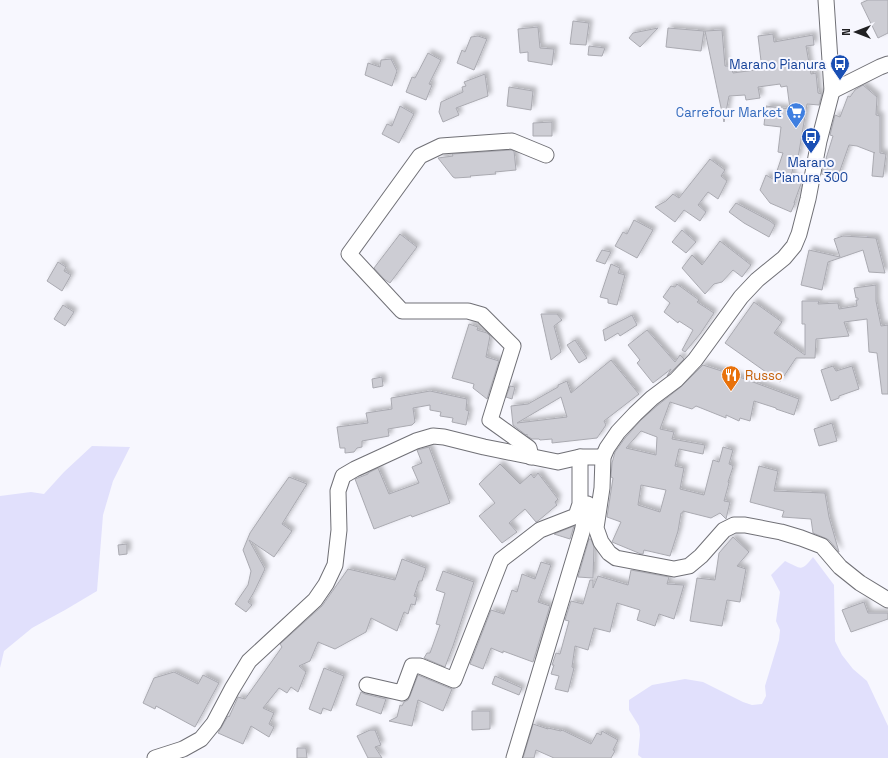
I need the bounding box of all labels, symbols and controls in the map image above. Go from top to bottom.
north arrow [836,12,876,52]
text: N [839,28,853,36]
bus stop icon: Marano Pianura [829,53,851,81]
place label: Marano Pianura [729,56,827,73]
supermarket icon: Carrefour Market [785,101,807,129]
place label: Carrefour Market [676,104,782,121]
bus stop icon: Marano Pianura 300 [800,126,822,154]
place label: Marano Pianura 300 [774,154,848,186]
restaurant icon: Russo [720,364,742,392]
place label: Russo [745,367,783,384]

